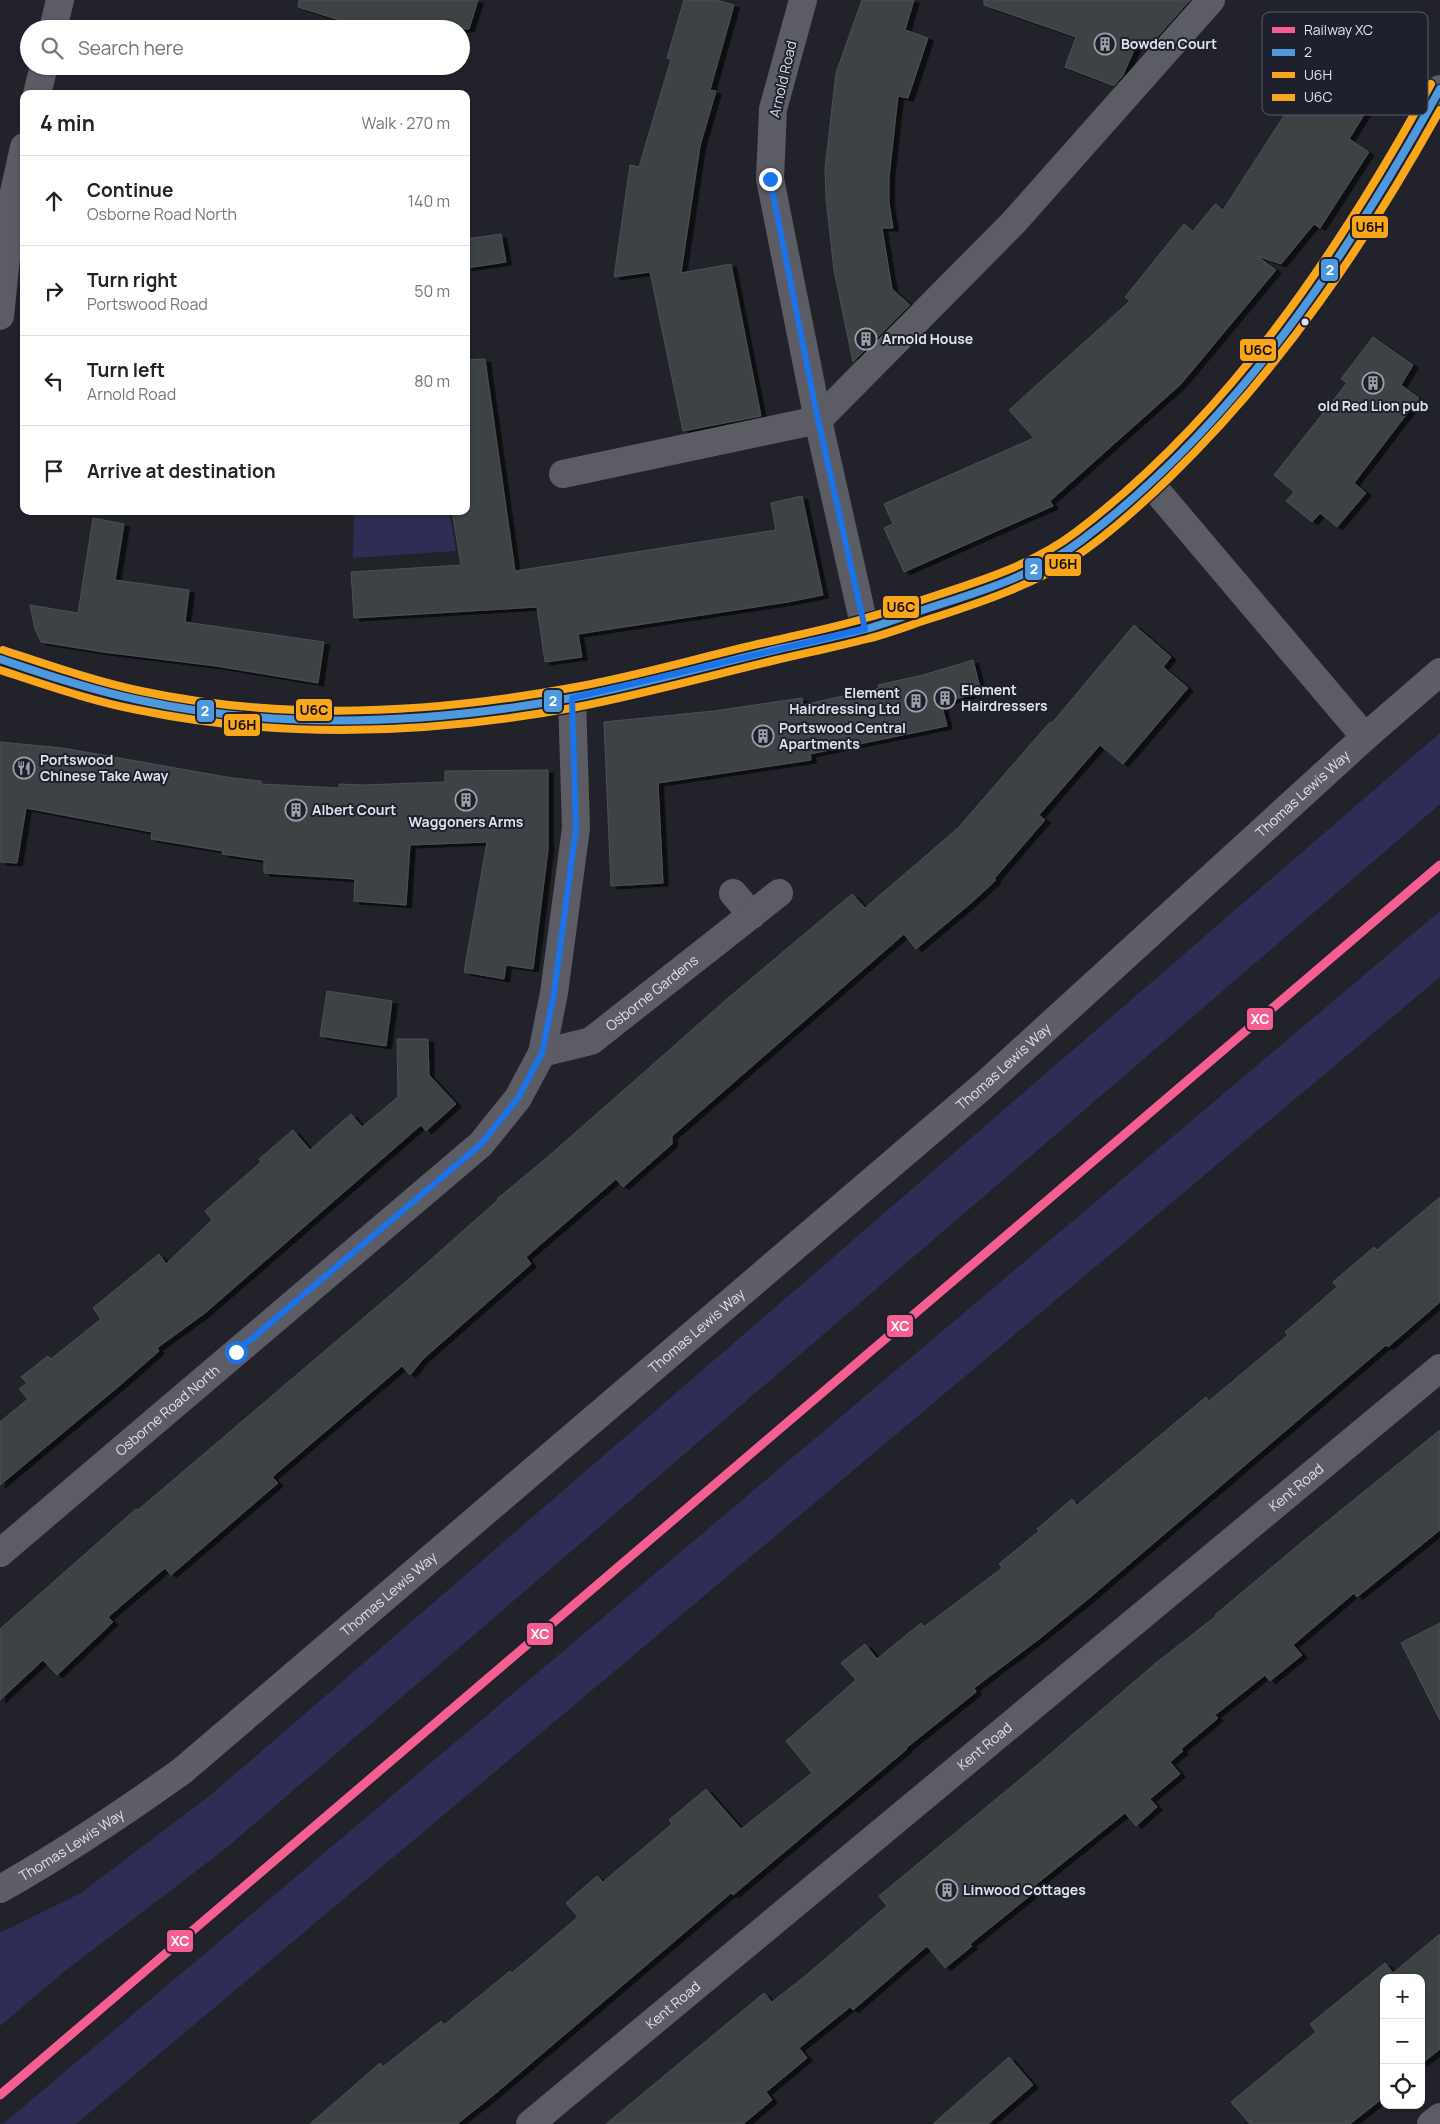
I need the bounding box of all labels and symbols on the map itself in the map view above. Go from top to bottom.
legend [1262,12,1428,115]
text: Railway XC [1304,20,1373,39]
building icon: Bowden Court [1093,32,1117,56]
place label: Bowden Court [1121,34,1217,53]
street label: Arnold Road [764,39,801,119]
text: 2 [1304,42,1312,61]
text: U6H [1304,65,1332,84]
text: U6C [1304,87,1333,106]
route end [759,168,782,191]
line badge: U6H [1351,215,1389,239]
text: U6H [1356,217,1384,236]
line badge: 2 [1320,258,1339,282]
text: 2 [1326,260,1334,279]
unlabelled marker [1300,317,1310,327]
building icon: Arnold House [854,327,878,351]
place label: Arnold House [882,329,973,348]
line badge: U6C [1239,338,1277,362]
text: U6C [1243,340,1273,359]
building icon: old Red Lion pub [1361,371,1385,395]
place label: old Red Lion pub [1318,396,1429,415]
line badge: U6H [1044,553,1082,577]
text: U6H [1049,554,1077,573]
line badge: 2 [1024,557,1043,581]
text: 2 [1030,559,1038,578]
line badge: U6C [882,595,920,619]
text: U6C [886,597,916,616]
place label: Element Hairdressers [961,680,1048,715]
place label: Element Hairdressing Ltd [789,683,900,718]
building icon: Element Hairdressers [933,686,957,710]
line badge: 2 [543,689,563,713]
building icon: Element Hairdressing Ltd [904,689,928,713]
text: 2 [549,691,557,710]
line badge: U6C [295,698,333,722]
line badge: 2 [196,699,215,723]
text: U6C [299,700,329,719]
text: 2 [201,701,209,720]
line badge: U6H [223,713,261,737]
text: U6H [228,715,256,734]
place label: Portswood Central Apartments [779,718,906,753]
building icon: Portswood Central Apartments [751,724,775,748]
street label: Thomas Lewis Way [1251,745,1354,841]
place label: Portswood Chinese Take Away [40,750,168,785]
restaurant icon: Portswood Chinese Take Away [12,756,36,780]
building icon: Waggoners Arms [454,788,478,812]
building icon: Albert Court [284,798,308,822]
place label: Albert Court [312,800,396,819]
place label: Waggoners Arms [409,812,524,831]
street label: Osborne Gardens [601,950,702,1035]
line badge: XC [1246,1007,1274,1031]
text: XC [1250,1009,1270,1028]
street label: Thomas Lewis Way [952,1018,1055,1114]
street label: Thomas Lewis Way [644,1284,749,1377]
line badge: XC [886,1314,914,1338]
text: XC [890,1316,910,1335]
route start [225,1341,248,1364]
street label: Osborne Road North [111,1360,223,1460]
street label: Kent Road [1264,1459,1327,1515]
street label: Thomas Lewis Way [336,1547,441,1640]
line badge: XC [526,1622,554,1646]
text: XC [530,1624,550,1643]
street label: Kent Road [953,1718,1016,1774]
street label: Thomas Lewis Way [15,1804,128,1885]
building icon: Linwood Cottages [935,1878,959,1902]
place label: Linwood Cottages [963,1880,1086,1899]
line badge: XC [166,1929,194,1953]
text: XC [170,1931,190,1950]
street label: Kent Road [641,1976,704,2033]

